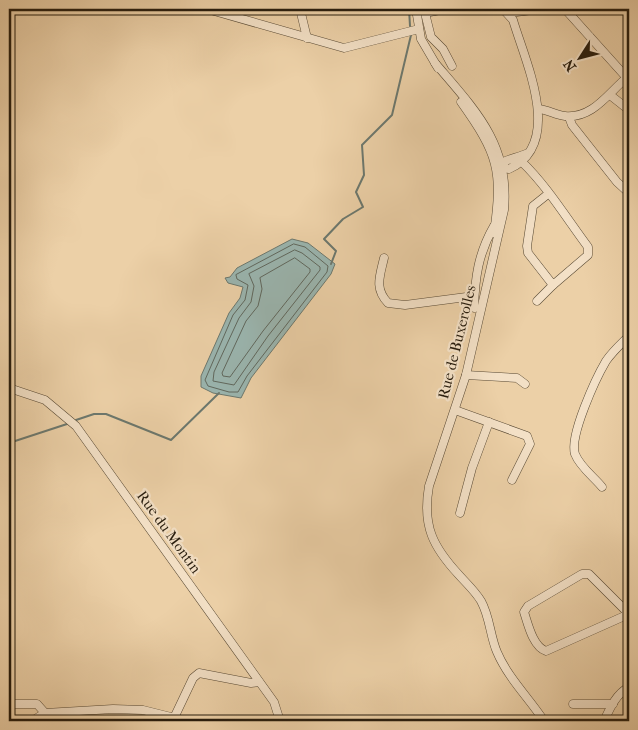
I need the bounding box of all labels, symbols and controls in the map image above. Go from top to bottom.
north arrow [556,32,606,82]
text: N [560,56,580,75]
street label: Rue de Buxerolles [434,283,480,401]
street label: Rue du Montin [133,487,205,577]

